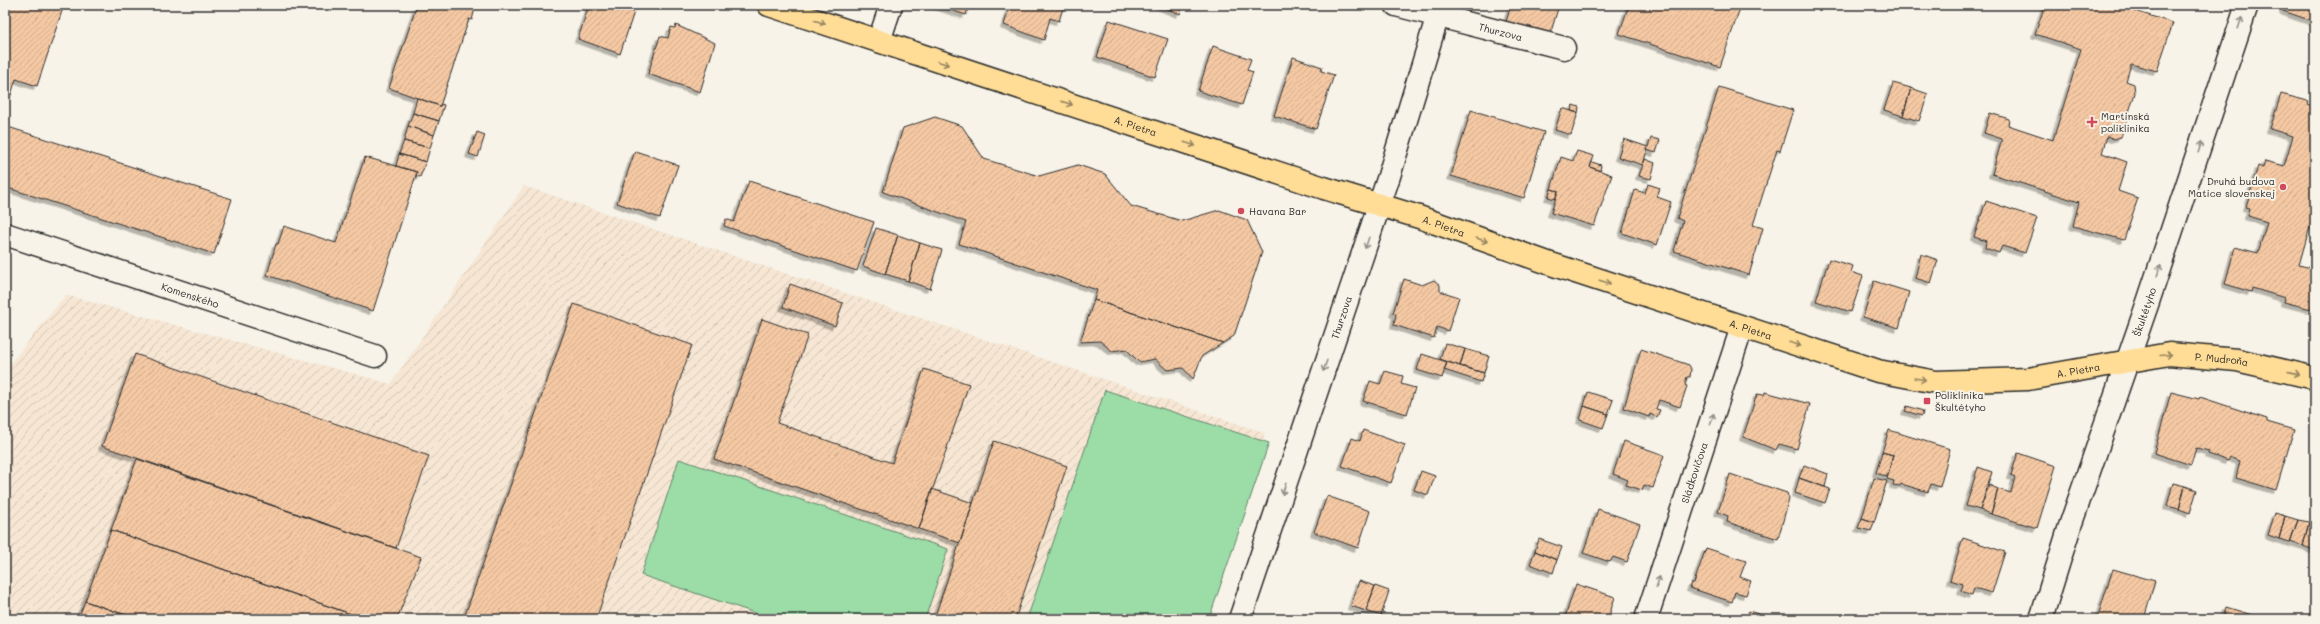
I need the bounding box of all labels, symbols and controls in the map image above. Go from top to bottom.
one-way arrow [2237,17,2244,30]
one-way arrow [813,18,825,26]
street label: Thurzova [1477,19,1524,44]
one-way arrow [937,59,949,67]
one-way arrow [1060,100,1072,108]
place label: Martinská poliklinika [2101,109,2150,135]
street label: A. Pietra [1112,112,1159,139]
marker: Martinská poliklinika [2086,116,2098,128]
one-way arrow [1183,141,1196,148]
one-way arrow [2196,141,2204,153]
place label: Druhá budova Matice slovenskej [2188,174,2275,200]
marker: Druhá budova Matice slovenskej [2278,182,2288,192]
place label: Havana Bar [1249,204,1306,218]
marker: Havana Bar [1236,206,1246,216]
street label: A. Pietra [1421,212,1467,240]
one-way arrow [1362,236,1370,248]
one-way arrow [1476,236,1488,244]
one-way arrow [2156,264,2163,277]
street label: Komenského [160,279,221,311]
one-way arrow [1598,279,1611,286]
street label: Škultétyho [2130,286,2159,338]
street label: Thurzova [1328,294,1355,341]
street label: A. Pietra [1728,316,1774,343]
one-way arrow [1788,341,1800,349]
street label: P. Mudroňa [2194,349,2250,369]
one-way arrow [2159,351,2172,358]
one-way arrow [1321,359,1328,372]
street label: A. Pietra [2055,359,2101,381]
one-way arrow [2287,370,2300,378]
one-way arrow [1913,375,1926,383]
place label: Poliklinika Škultétyho [1935,388,1986,414]
marker: Poliklinika Škultétyho [1922,396,1932,406]
one-way arrow [1709,412,1716,425]
street label: Sládkovičova [1677,440,1711,505]
one-way arrow [1279,483,1287,495]
one-way arrow [1655,576,1662,589]

